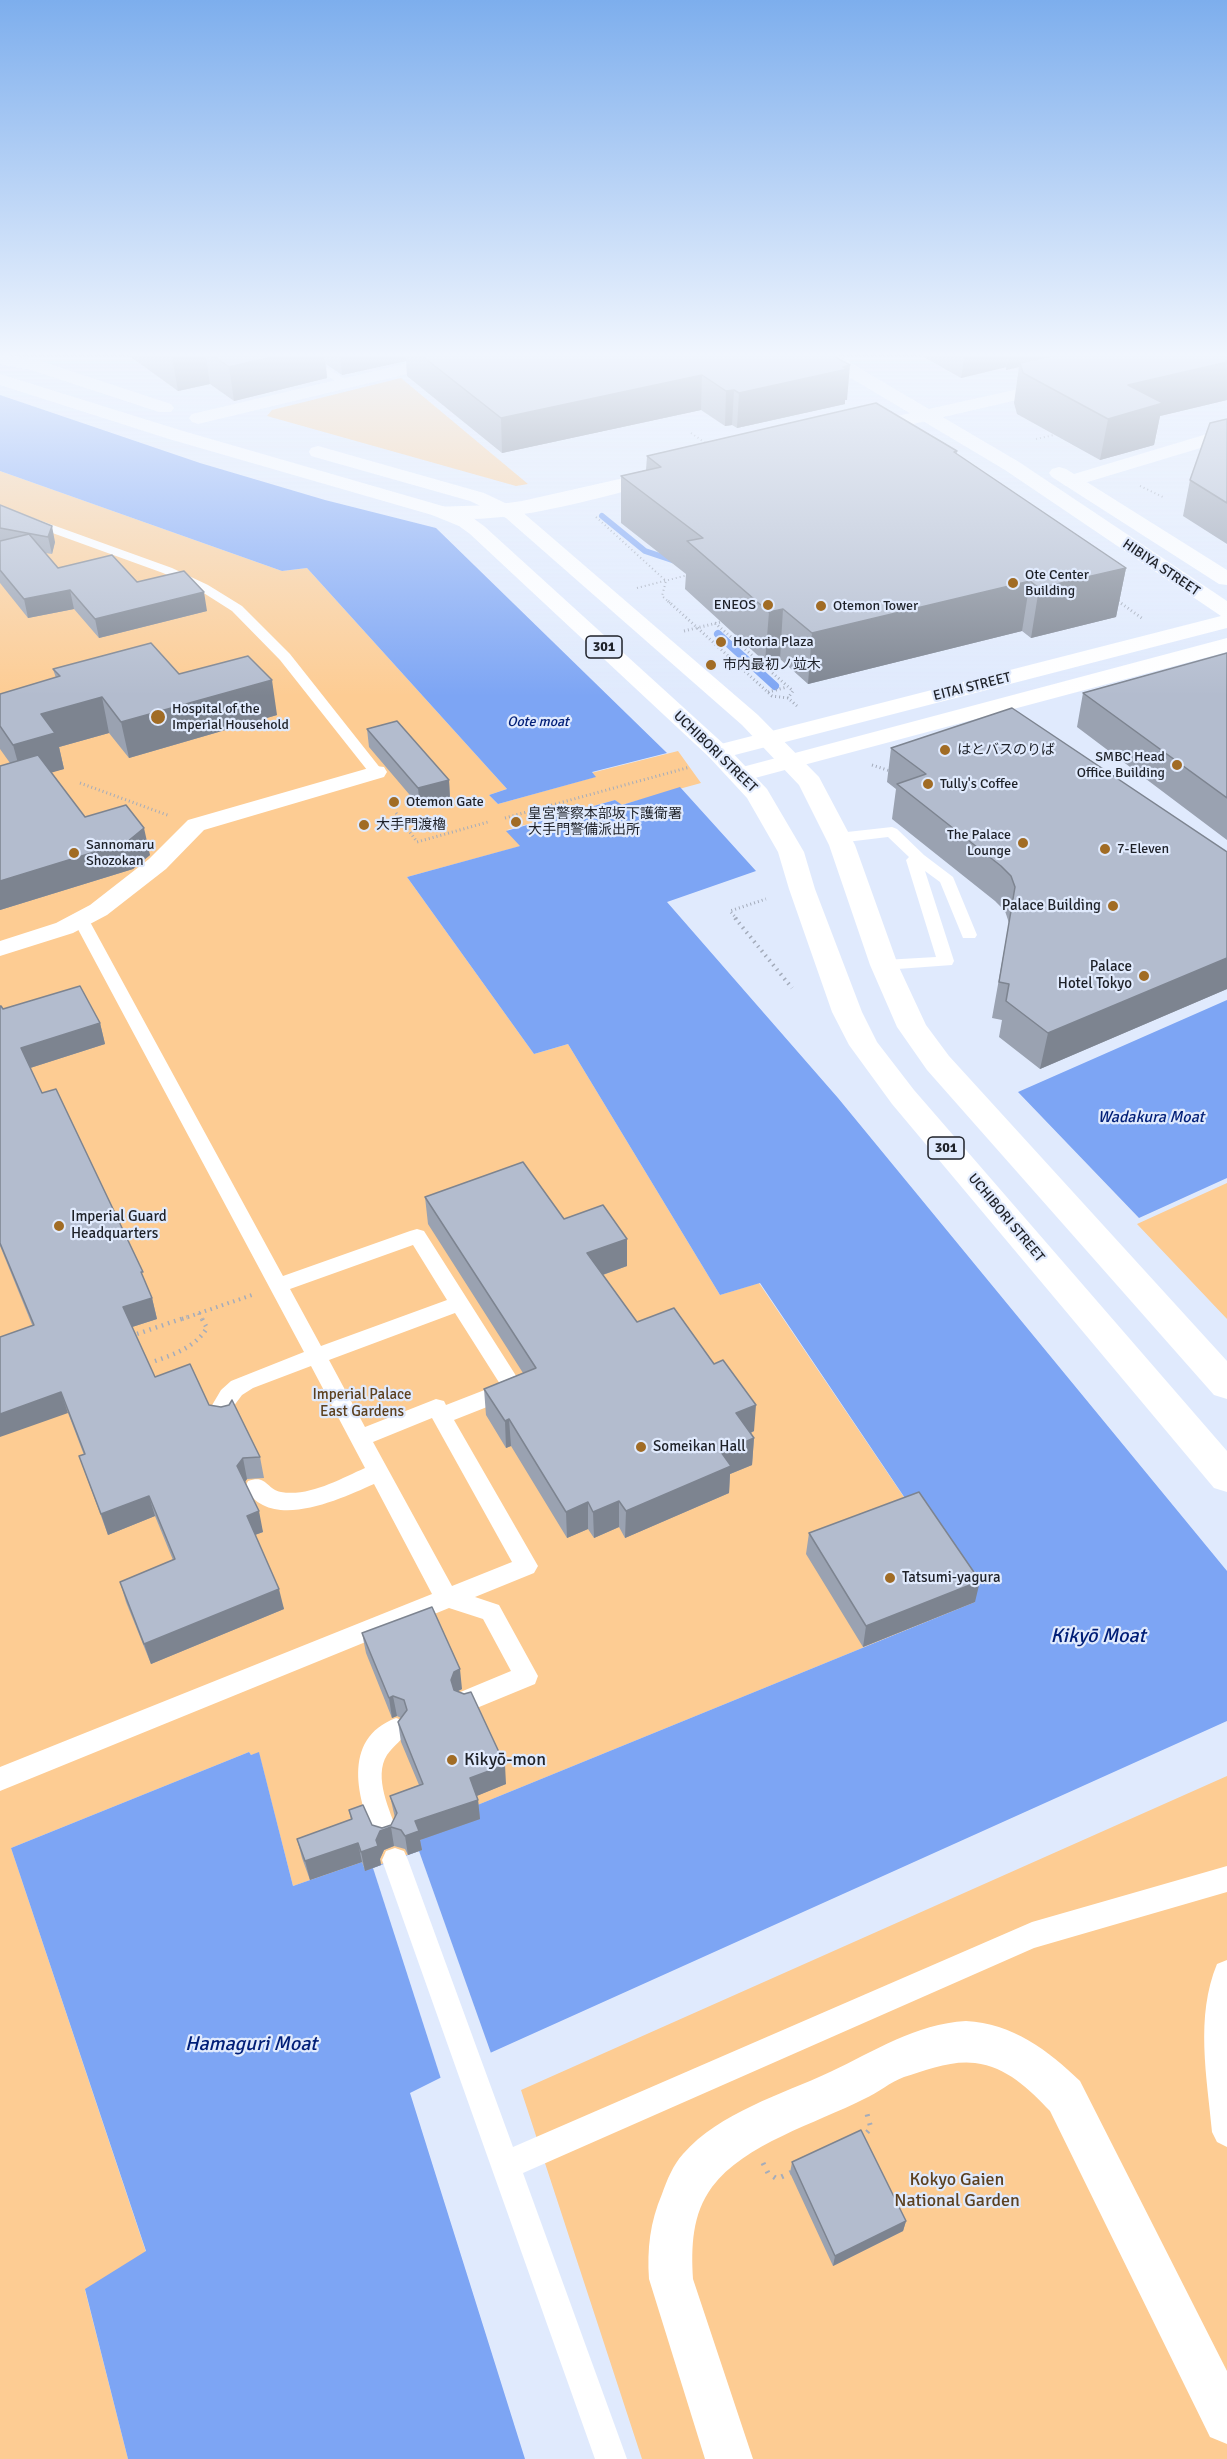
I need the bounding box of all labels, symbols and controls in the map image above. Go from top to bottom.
street label: HIBIYA STREET [1119,536,1203,600]
place label: Ote Center Building [1025,567,1089,600]
marker: Ote Center Building [1006,576,1020,590]
place label: ENEOS [714,597,756,613]
marker: ENEOS [761,598,775,612]
place label: Otemon Tower [833,598,918,614]
marker: Otemon Tower [814,599,828,613]
place label: Hotoria Plaza [733,634,814,650]
marker: Hotoria Plaza [714,635,728,649]
road number: 301 [586,636,622,658]
place label: 市内最初ノ竝木 [723,657,821,673]
marker: 市内最初ノ竝木 [704,658,718,672]
street label: EITAI STREET [932,669,1012,705]
place label: Hospital of the Imperial Household [172,701,289,734]
marker: Hospital of the Imperial Household [149,708,167,726]
street label: UCHIBORI STREET [670,708,760,796]
water label: Oote moat [507,714,569,730]
place label: はとバスのりば [957,742,1055,758]
marker: はとバスのりば [938,743,952,757]
place label: SMBC Head Office Building [1077,749,1165,782]
marker: SMBC Head Office Building [1170,758,1184,772]
place label: Tully's Coffee [940,776,1018,792]
marker: Tully's Coffee [921,777,935,791]
place label: Otemon Gate [406,794,484,810]
marker: Otemon Gate [387,795,401,809]
place label: 皇宮警察本部坂下護衛署 大手門警備派出所 [528,806,682,838]
marker: 皇宮警察本部坂下護衛署 大手門警備派出所 [509,815,523,829]
place label: 大手門渡櫓 [376,817,446,833]
marker: 大手門渡櫓 [357,818,371,832]
place label: The Palace Lounge [947,827,1011,860]
marker: The Palace Lounge [1016,836,1030,850]
place label: Sannomaru Shozokan [86,837,154,870]
place label: 7-Eleven [1117,841,1169,857]
marker: 7-Eleven [1098,842,1112,856]
marker: Sannomaru Shozokan [67,846,81,860]
place label: Palace Building [1002,897,1101,915]
marker: Palace Building [1106,899,1120,913]
place label: Palace Hotel Tokyo [1058,958,1132,993]
marker: Palace Hotel Tokyo [1137,969,1151,983]
water label: Wadakura Moat [1098,1108,1204,1128]
road number: 301 [928,1137,964,1159]
street label: UCHIBORI STREET [964,1171,1048,1265]
place label: Imperial Guard Headquarters [71,1208,167,1243]
marker: Imperial Guard Headquarters [52,1219,66,1233]
park label: Imperial Palace East Gardens [312,1386,412,1421]
place label: Someikan Hall [653,1438,746,1456]
marker: Someikan Hall [634,1440,648,1454]
place label: Tatsumi-yagura [902,1569,1001,1587]
marker: Tatsumi-yagura [883,1571,897,1585]
water label: Kikyō Moat [1051,1625,1145,1649]
place label: Kikyō-mon [464,1749,546,1771]
marker: Kikyō-mon [445,1753,459,1767]
water label: Hamaguri Moat [185,2033,317,2057]
park label: Kokyo Gaien National Garden [894,2169,1020,2212]

